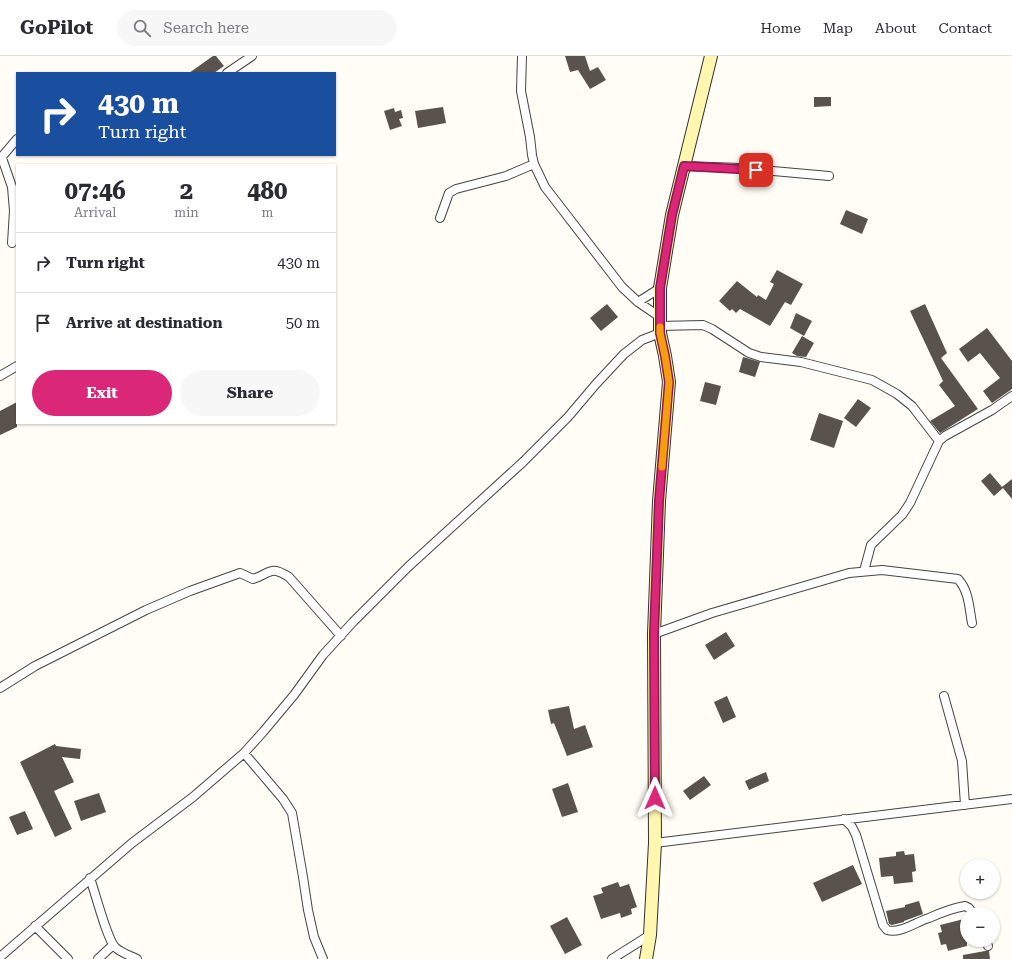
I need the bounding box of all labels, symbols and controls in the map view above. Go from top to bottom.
search box [117,10,397,46]
text: GoPilot [20,16,93,39]
icon: search [131,17,153,39]
text: Search here [163,19,249,37]
text: Home [760,20,801,36]
text: Map [823,20,853,36]
text: About [875,20,917,36]
text: Contact [939,20,992,36]
text: 430 m [98,87,179,120]
icon: right [32,88,84,140]
text: Turn right [98,121,186,142]
pin [739,153,773,187]
icon: arrive [745,159,767,181]
text: 07:46 [65,177,126,205]
text: 2 [180,177,193,205]
text: 480 [247,177,288,205]
text: Arrival [74,205,116,220]
text: min [174,205,199,220]
text: m [261,205,273,220]
icon: right [32,252,54,274]
text: Turn right [66,254,145,272]
text: 430 m [277,254,320,272]
icon: arrive [32,312,54,334]
text: Arrive at destination [66,314,222,332]
text: 50 m [286,314,320,332]
button: Exit [32,370,172,416]
button: Share [180,370,320,416]
position arrow [634,777,676,819]
map controls [960,859,1000,947]
button: + [960,859,1000,899]
button: − [960,907,1000,947]

